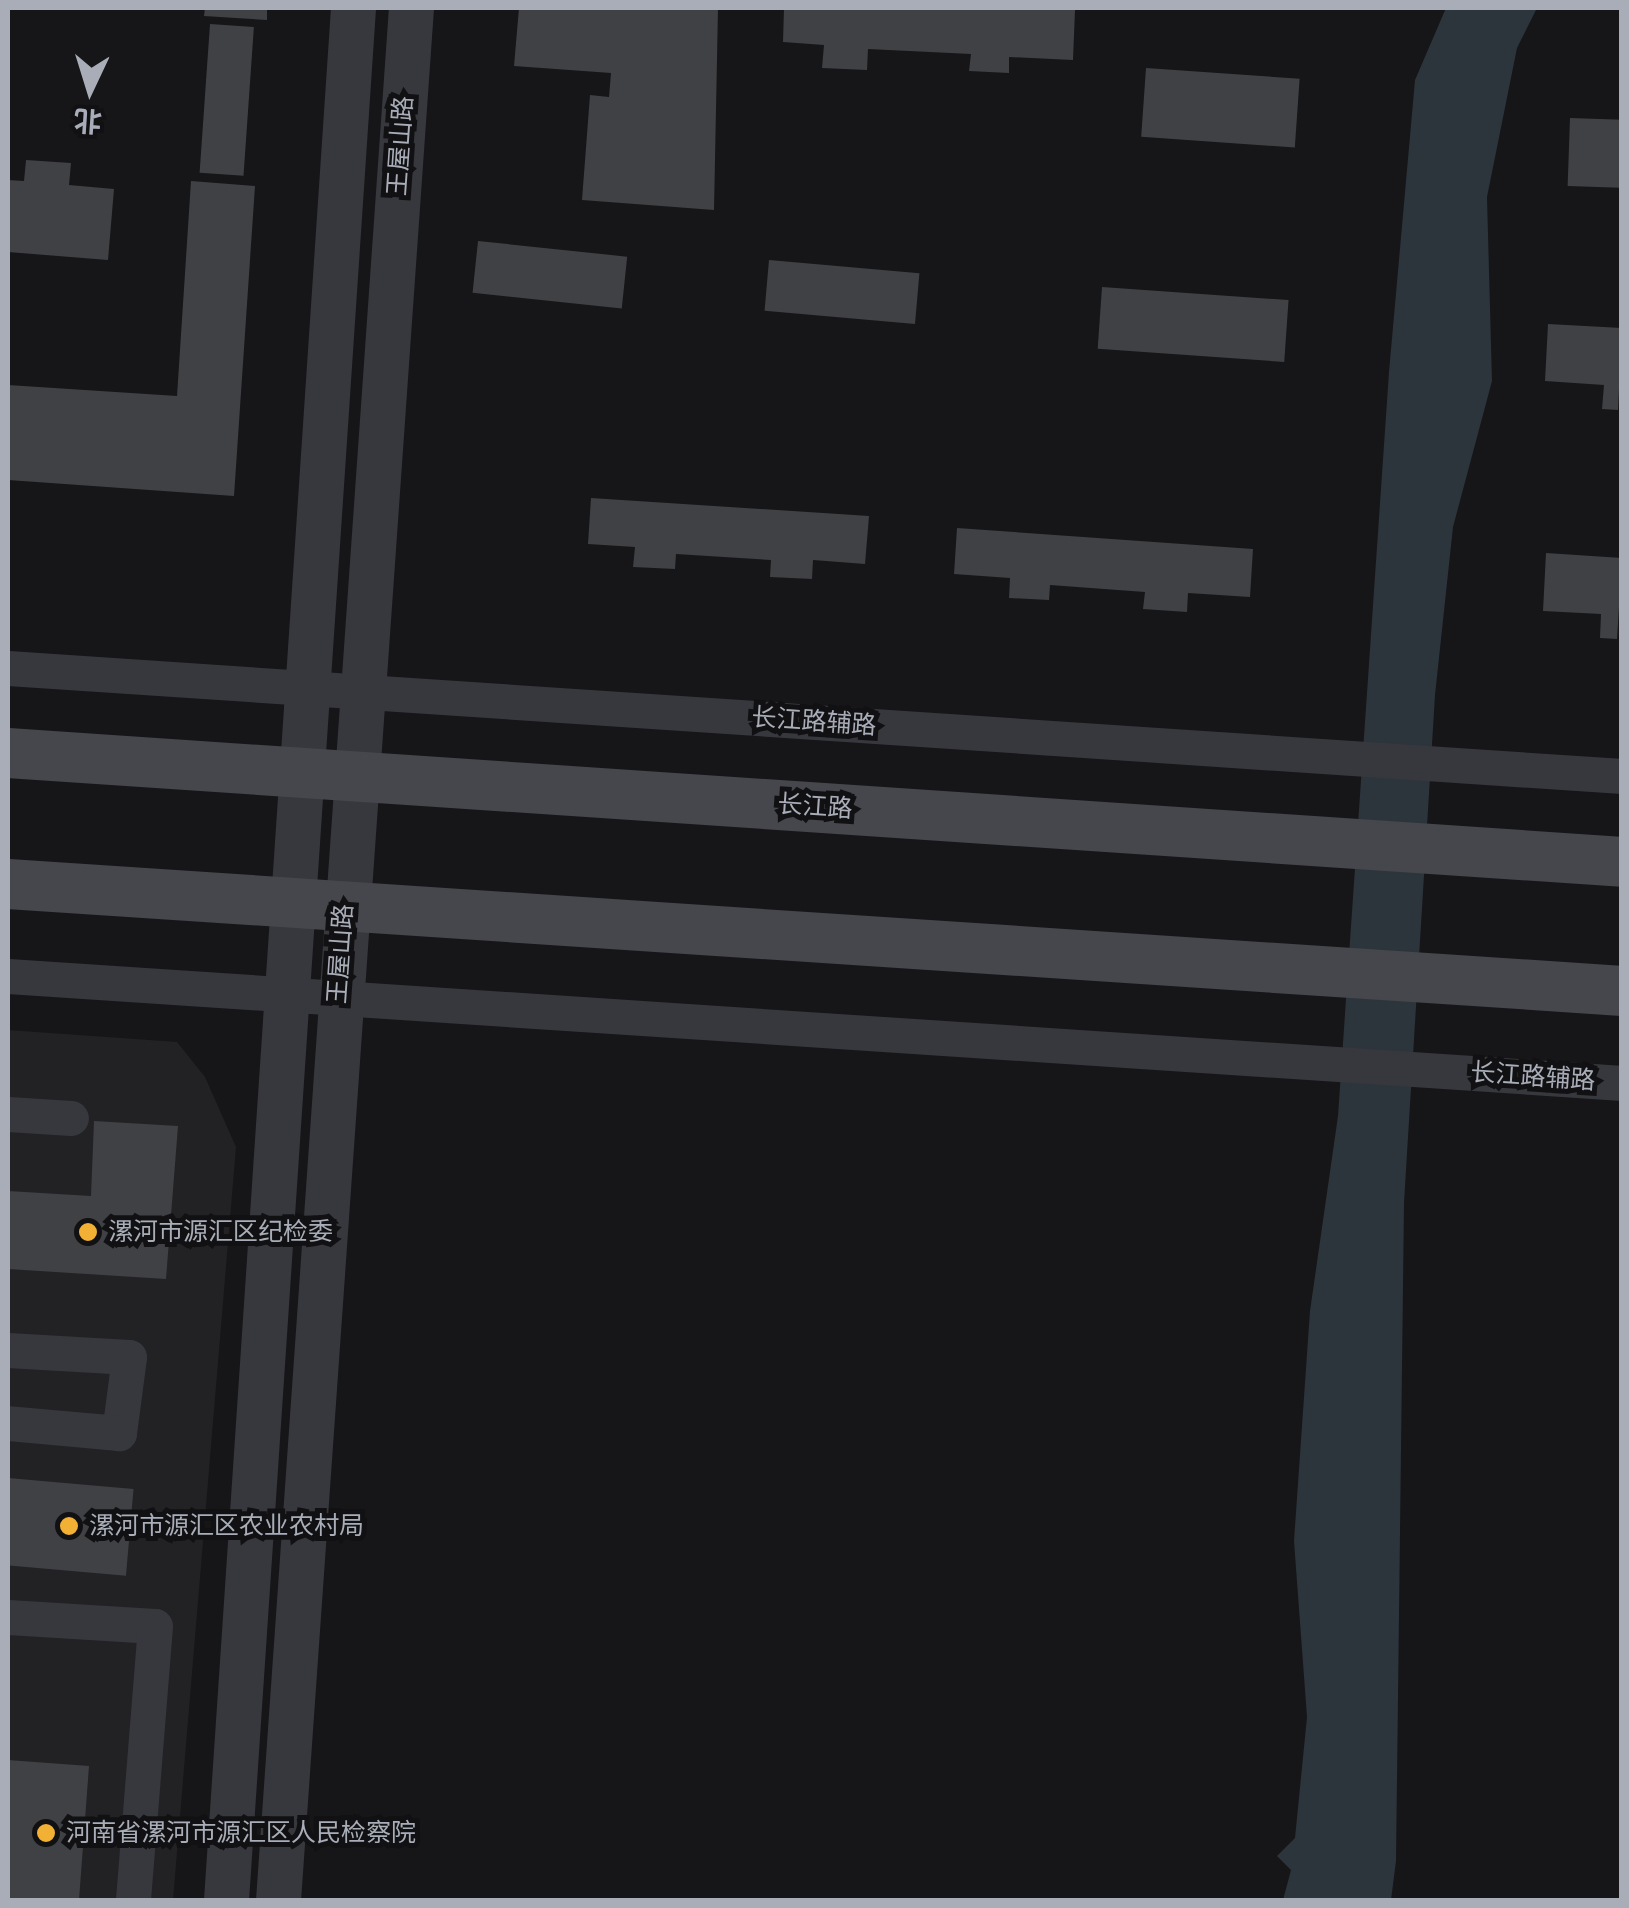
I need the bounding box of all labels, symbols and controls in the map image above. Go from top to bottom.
north arrow [40,40,140,140]
street label: 王屋山路 [383,95,419,197]
text: 北 [73,103,103,138]
street label: 长江路辅路 [751,703,877,741]
street label: 长江路 [777,789,853,825]
street label: 王屋山路 [323,903,359,1005]
street label: 长江路辅路 [1470,1058,1596,1096]
place label: 漯河市源汇区纪检委 [108,1217,333,1247]
marker: 漯河市源汇区纪检委 [77,1221,99,1243]
place label: 漯河市源汇区农业农村局 [89,1511,364,1541]
marker: 漯河市源汇区农业农村局 [58,1515,80,1537]
place label: 河南省漯河市源汇区人民检察院 [66,1818,416,1848]
marker: 河南省漯河市源汇区人民检察院 [35,1822,57,1844]

